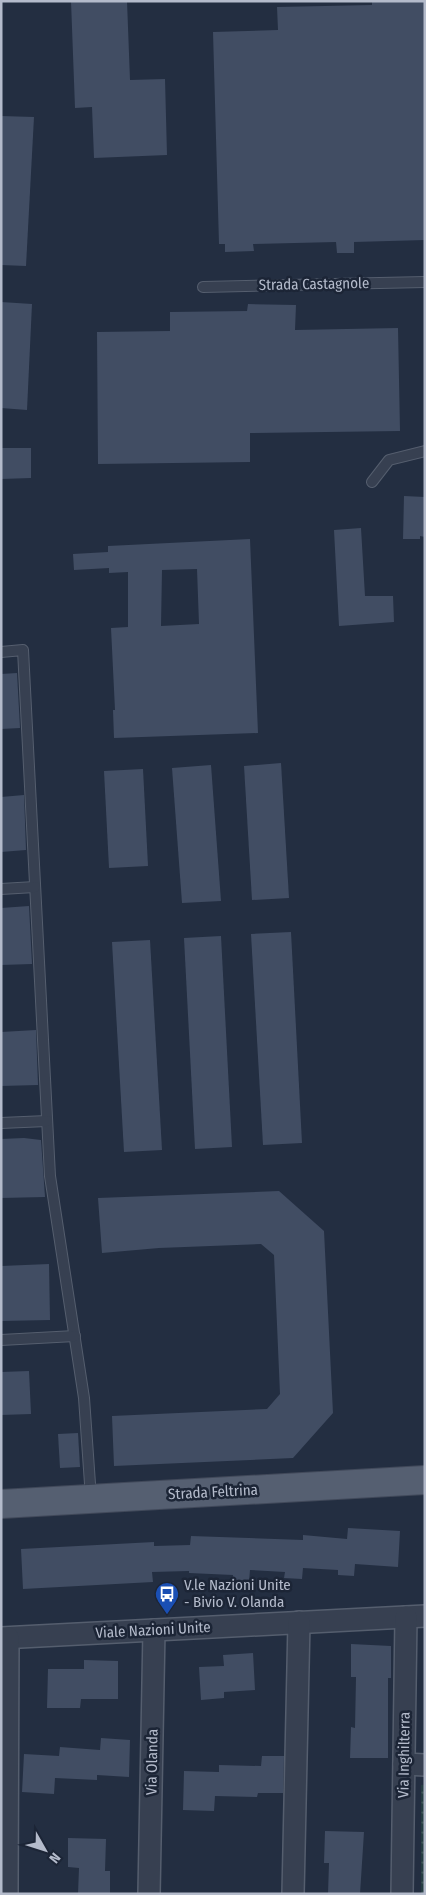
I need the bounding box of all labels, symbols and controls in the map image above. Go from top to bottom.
street label: Strada Castagnole [259,274,369,294]
street label: Strada Feltrina [168,1481,258,1503]
place label: V.le Nazioni Unite - Bivio V. Olanda [184,1576,291,1611]
bus stop icon: V.le Nazioni Unite - Bivio V. Olanda [154,1581,180,1615]
street label: Viale Nazioni Unite [95,1618,211,1642]
street label: Via Inghilterra [394,1712,414,1798]
street label: Via Olanda [142,1729,162,1795]
north arrow [20,1825,70,1875]
text: N [45,1849,64,1866]

